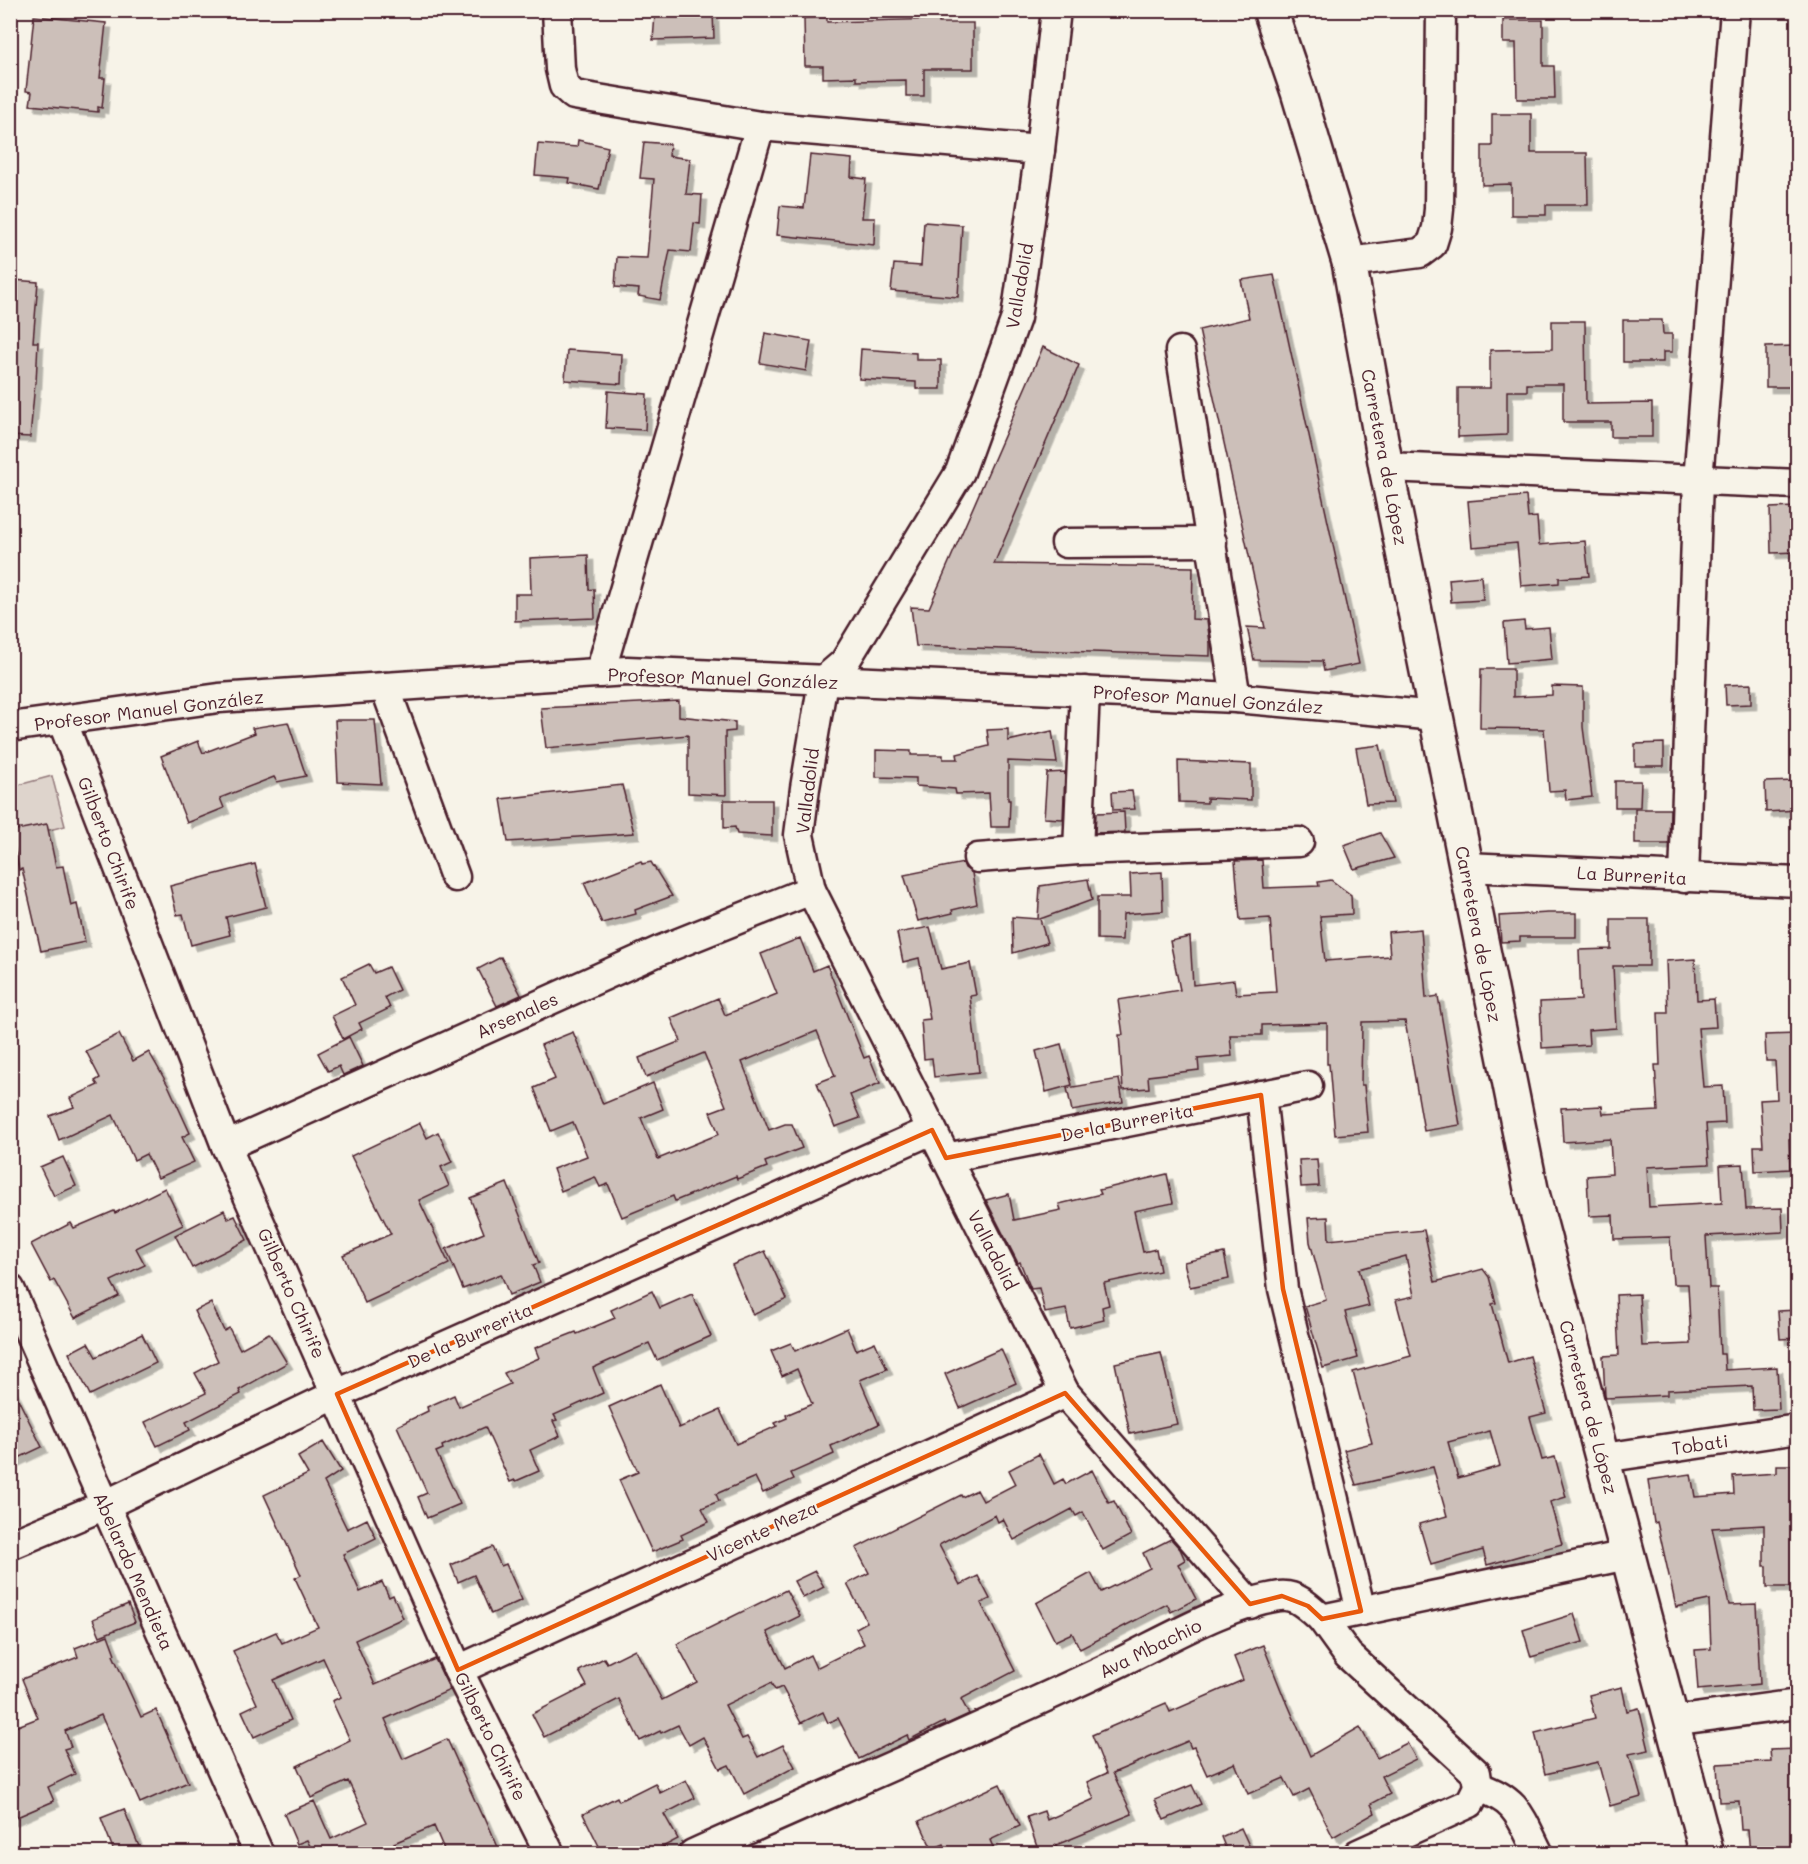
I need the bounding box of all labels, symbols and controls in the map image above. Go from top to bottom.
street label: Valladolid [1000,241,1038,331]
street label: Carretera de López [1356,367,1414,547]
street label: Profesor Manuel González [607,662,839,694]
street label: Profesor Manuel González [1092,679,1324,719]
street label: Profesor Manuel González [33,684,265,736]
street label: Valladolid [790,747,824,835]
street label: Gilberto Chirife [73,773,145,913]
street label: Carretera de López [1450,844,1508,1024]
street label: La Burrerita [1576,860,1688,890]
street label: Arsenales [472,986,562,1044]
street label: De la Burrerita [1059,1097,1195,1147]
street label: Valladolid [963,1206,1023,1294]
street label: Gilberto Chirife [252,1224,332,1362]
street label: De la Burrerita [404,1297,536,1373]
street label: Carretera de López [1554,1317,1624,1497]
street label: Tobati [1670,1428,1730,1460]
street label: Abelardo Mendieta [88,1488,180,1654]
street label: Vicente Meza [702,1495,822,1567]
street label: Ava Mbachio [1095,1613,1205,1683]
street label: Gilberto Chirife [449,1668,533,1804]

